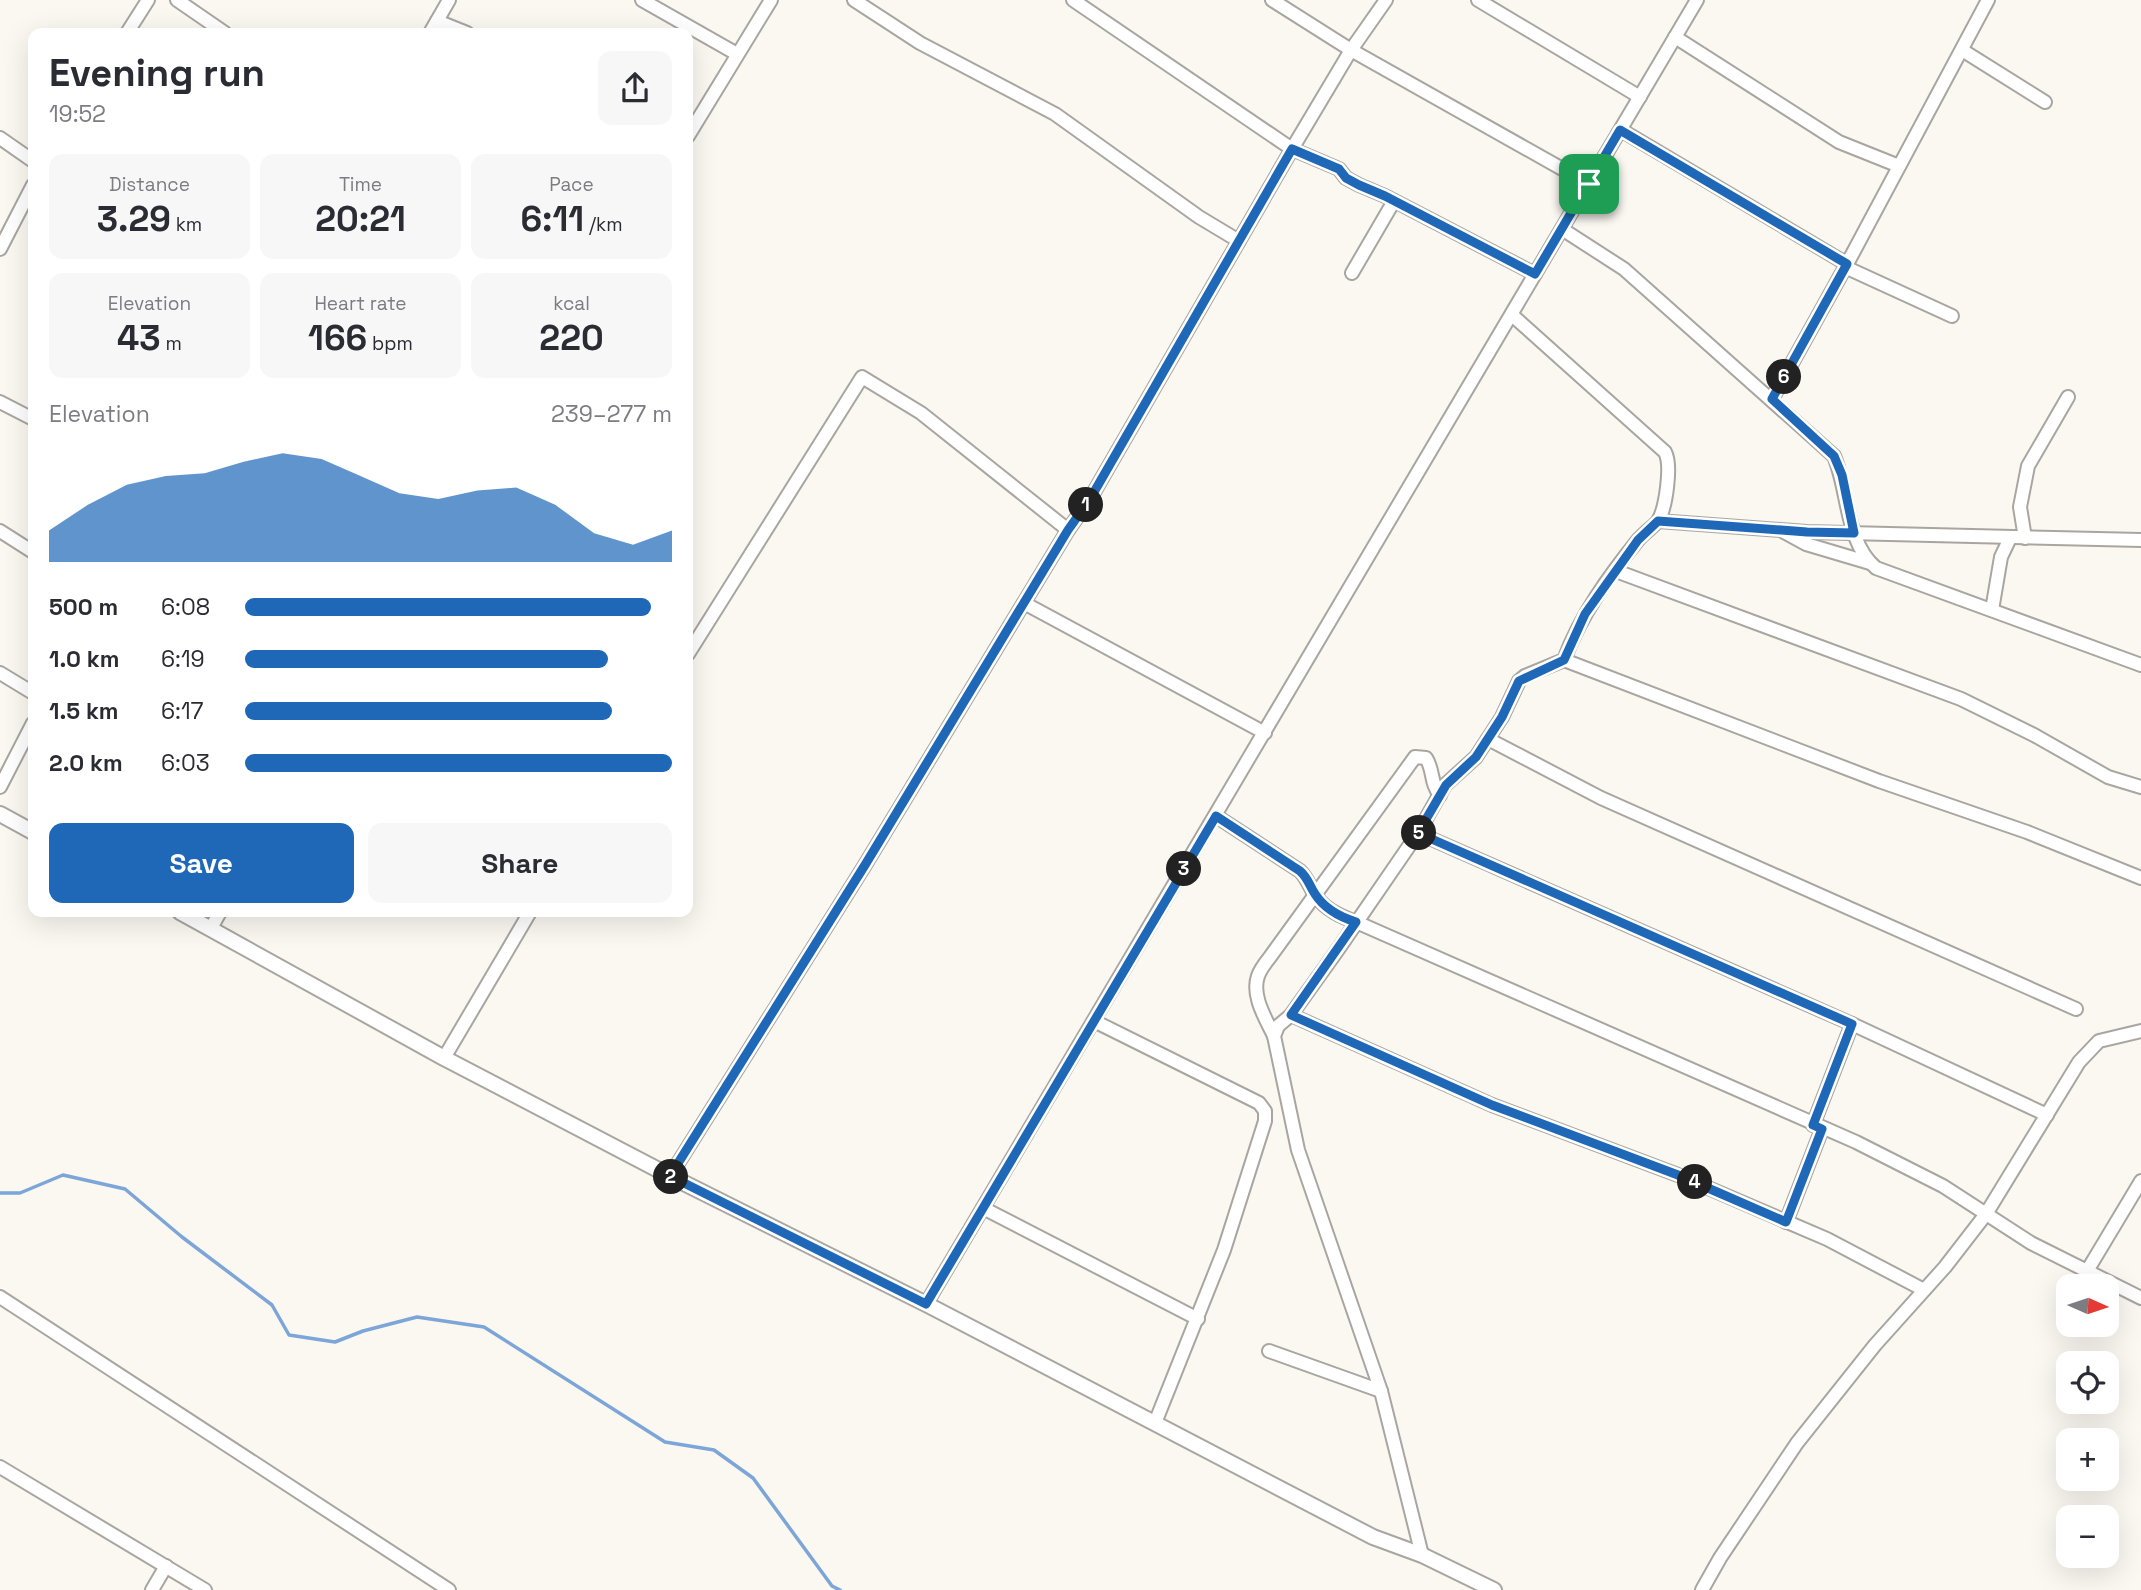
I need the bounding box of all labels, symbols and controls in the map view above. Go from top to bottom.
text: Evening run [49,49,265,97]
button: share [598,51,672,125]
text: 19:52 [49,99,106,129]
pin [1559,154,1619,214]
icon: arrive [1570,165,1608,203]
text: Distance [109,172,190,197]
text: Time [339,172,382,197]
text: Pace [549,172,594,197]
text: 3.29 [97,197,171,241]
text: 20:21 [315,197,406,241]
text: 6:11 [520,197,584,241]
text: km [171,212,202,237]
text: /km [584,212,623,237]
text: Elevation [108,291,191,316]
text: Heart rate [314,291,407,316]
text: kcal [553,291,590,316]
text: 43 [117,316,161,360]
text: 166 [308,316,367,360]
text: 220 [539,316,604,360]
text: m [161,331,182,356]
text: bpm [367,331,413,356]
pin: 6 [1766,360,1802,394]
text: 6 [1778,364,1789,389]
text: Elevation [49,399,150,429]
text: 239–277 m [551,399,672,429]
pin: 1 [1068,488,1104,522]
text: 1 [1081,492,1090,517]
text: 500 m [49,592,118,622]
text: 6:08 [161,592,210,622]
text: 1.0 km [49,644,119,674]
text: 6:19 [161,644,205,674]
text: 1.5 km [49,696,119,726]
text: 6:17 [161,696,203,726]
text: 2.0 km [49,748,123,778]
text: 6:03 [161,748,210,778]
pin: 5 [1402,816,1436,850]
text: 5 [1413,820,1424,845]
button: Save [49,823,354,903]
button: Share [368,823,672,903]
pin: 3 [1166,852,1202,886]
text: 3 [1178,856,1189,881]
pin: 2 [654,1160,688,1194]
text: 2 [665,1164,676,1189]
pin: 4 [1678,1164,1712,1200]
text: 4 [1688,1169,1701,1194]
north arrow [2056,1274,2119,1337]
map controls [2056,1274,2119,1568]
button: locate [2056,1351,2119,1414]
button: + [2056,1428,2119,1491]
button: − [2056,1505,2119,1568]

